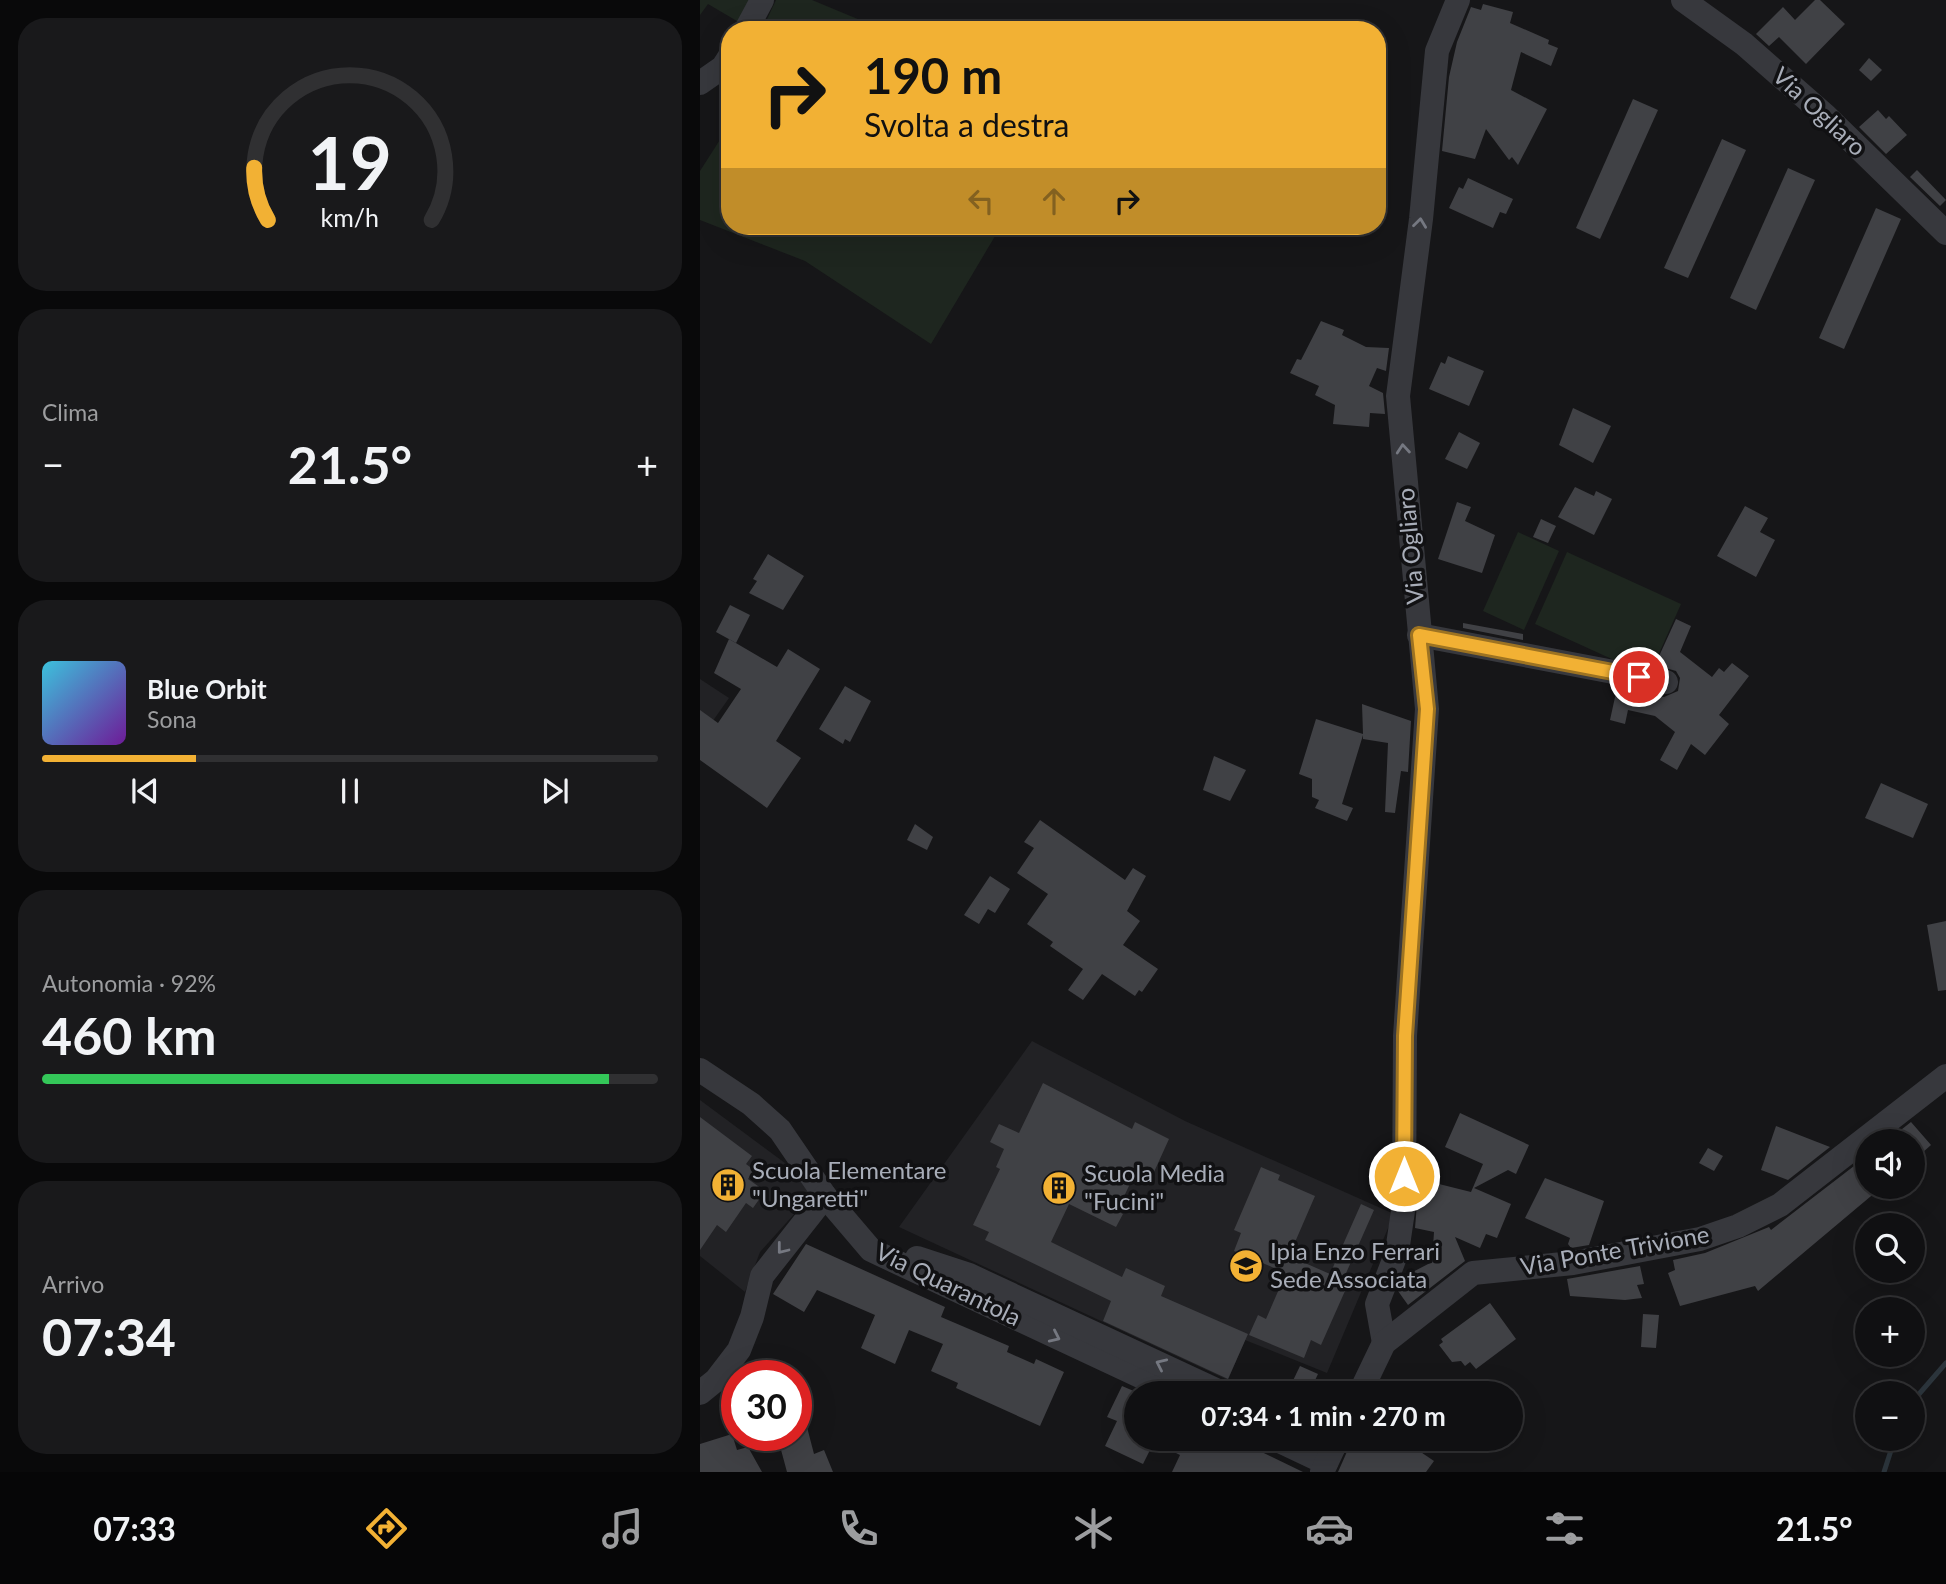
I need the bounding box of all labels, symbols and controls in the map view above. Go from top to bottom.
text: 190 m [864,46,1002,104]
icon: right [749,49,840,140]
street label: Via Ogliaro [1767,61,1873,161]
text: Svolta a destra [864,105,1069,144]
text: 19 [308,119,392,207]
icon: left [962,182,1000,220]
icon: ahead [1035,182,1073,220]
icon: right [1108,182,1146,220]
text: km/h [321,202,379,232]
one-way arrow [1413,217,1428,229]
text: Clima [42,398,99,426]
text: 21.5° [288,433,412,495]
text: − [42,441,64,487]
text: + [636,441,658,487]
one-way arrow [1396,443,1411,454]
street label: Via Ogliaro [1390,487,1429,606]
pin [1609,647,1669,707]
icon: arrive [1620,658,1658,696]
text: Blue Orbit [147,673,267,705]
text: Sona [147,705,197,733]
icon: previous [126,772,164,810]
icon: pause [331,772,369,810]
icon: next [536,772,574,810]
text: Autonomia · 92% [42,969,216,997]
text: 460 km [42,1004,216,1066]
map controls [1855,1129,1925,1451]
button: sound [1855,1129,1925,1199]
position arrow [1367,1139,1441,1213]
place label: Scuola Elementare "Ungaretti" [752,1155,946,1212]
place label: Scuola Media "Fucini" [1084,1158,1225,1215]
building icon: Scuola Elementare "Ungaretti" [709,1166,747,1204]
building icon: Scuola Media "Fucini" [1040,1169,1078,1207]
button: search [1855,1213,1925,1283]
street label: Via Ponte Trivione [1518,1219,1711,1280]
street label: Via Quarantola [871,1236,1026,1331]
place label: Ipia Enzo Ferrari Sede Associata [1270,1236,1440,1293]
one-way arrow [778,1241,791,1254]
school or university icon: Ipia Enzo Ferrari Sede Associata [1227,1247,1265,1285]
text: Arrivo [42,1270,104,1298]
button: + [1855,1297,1925,1367]
text: 07:34 [42,1305,176,1367]
one-way arrow [1047,1329,1060,1343]
one-way arrow [1156,1358,1168,1372]
speed limit sign: 30 [721,1360,812,1451]
button: − [1855,1381,1925,1451]
text: 07:34 · 1 min · 270 m [1201,1400,1446,1432]
icon: directions [362,1504,411,1553]
icon: music [598,1504,647,1553]
icon: phone [834,1504,883,1553]
icon: climate [1069,1504,1118,1553]
icon: car [1305,1504,1354,1553]
icon: filters [1540,1504,1589,1553]
text: 07:33 [93,1509,176,1548]
text: 21.5° [1776,1509,1853,1548]

